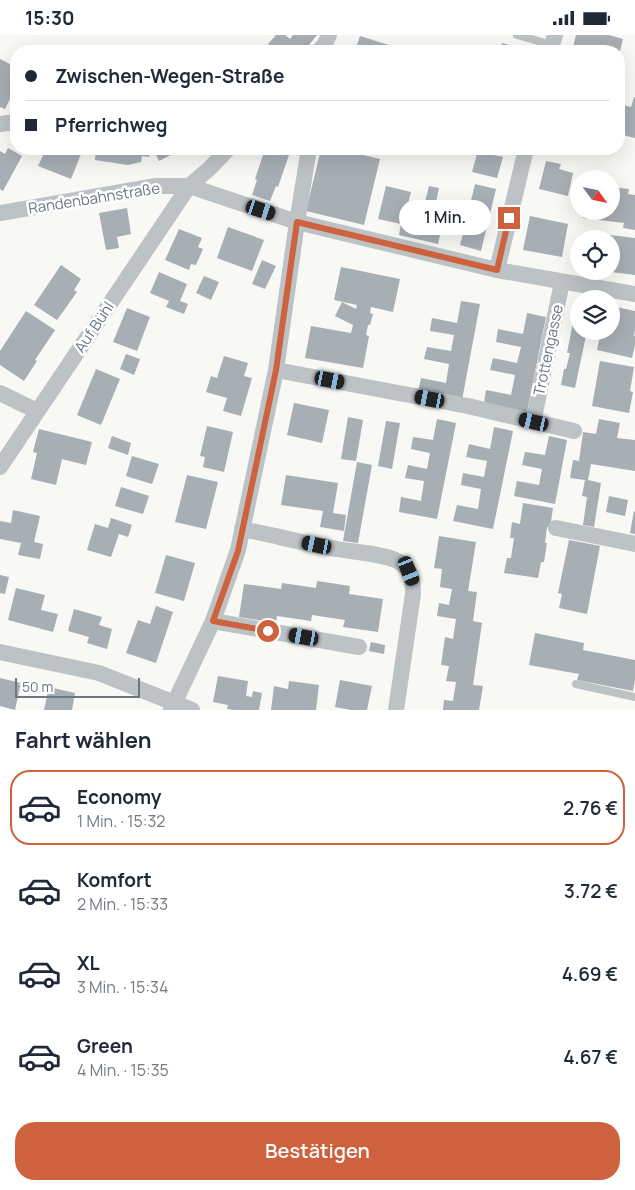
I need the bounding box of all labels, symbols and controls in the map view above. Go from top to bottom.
text: 15:30 [25,5,75,31]
text: Zwischen-Wegen-Straße [55,63,284,89]
text: Pferrichweg [55,112,167,138]
north arrow [570,170,620,220]
map controls [570,170,620,340]
street label: Randenbahnstraße [27,177,162,219]
car [244,198,277,222]
callout: 1 Min. [399,201,492,235]
text: 1 Min. [424,206,466,228]
route end [498,207,520,229]
button: locate [570,230,620,280]
button: layers [570,290,620,340]
street label: Auf Bühl [69,297,119,357]
street label: Trottengasse [528,302,568,397]
car [313,370,346,390]
car [413,389,446,409]
car [517,411,550,433]
car [300,535,333,555]
car [396,554,421,588]
route start [257,620,279,642]
car [287,627,320,647]
scale bar [15,675,140,698]
text: 50 m [22,677,53,696]
text: Fahrt wählen [15,725,152,755]
text: Economy [77,784,161,810]
icon: car [17,785,62,830]
text: 2.76 € [563,795,618,821]
text: 1 Min. · 15:32 [77,810,165,832]
text: Komfort [77,867,152,893]
icon: car [17,868,62,913]
text: 3.72 € [564,878,618,904]
text: 2 Min. · 15:33 [77,893,168,915]
text: XL [77,950,100,976]
icon: car [17,951,62,996]
text: 4.69 € [562,961,618,987]
text: 3 Min. · 15:34 [77,976,168,998]
text: Green [77,1033,133,1059]
icon: car [17,1034,62,1079]
text: 4.67 € [563,1044,618,1070]
text: 4 Min. · 15:35 [77,1059,169,1081]
button: Bestätigen [15,1122,620,1180]

